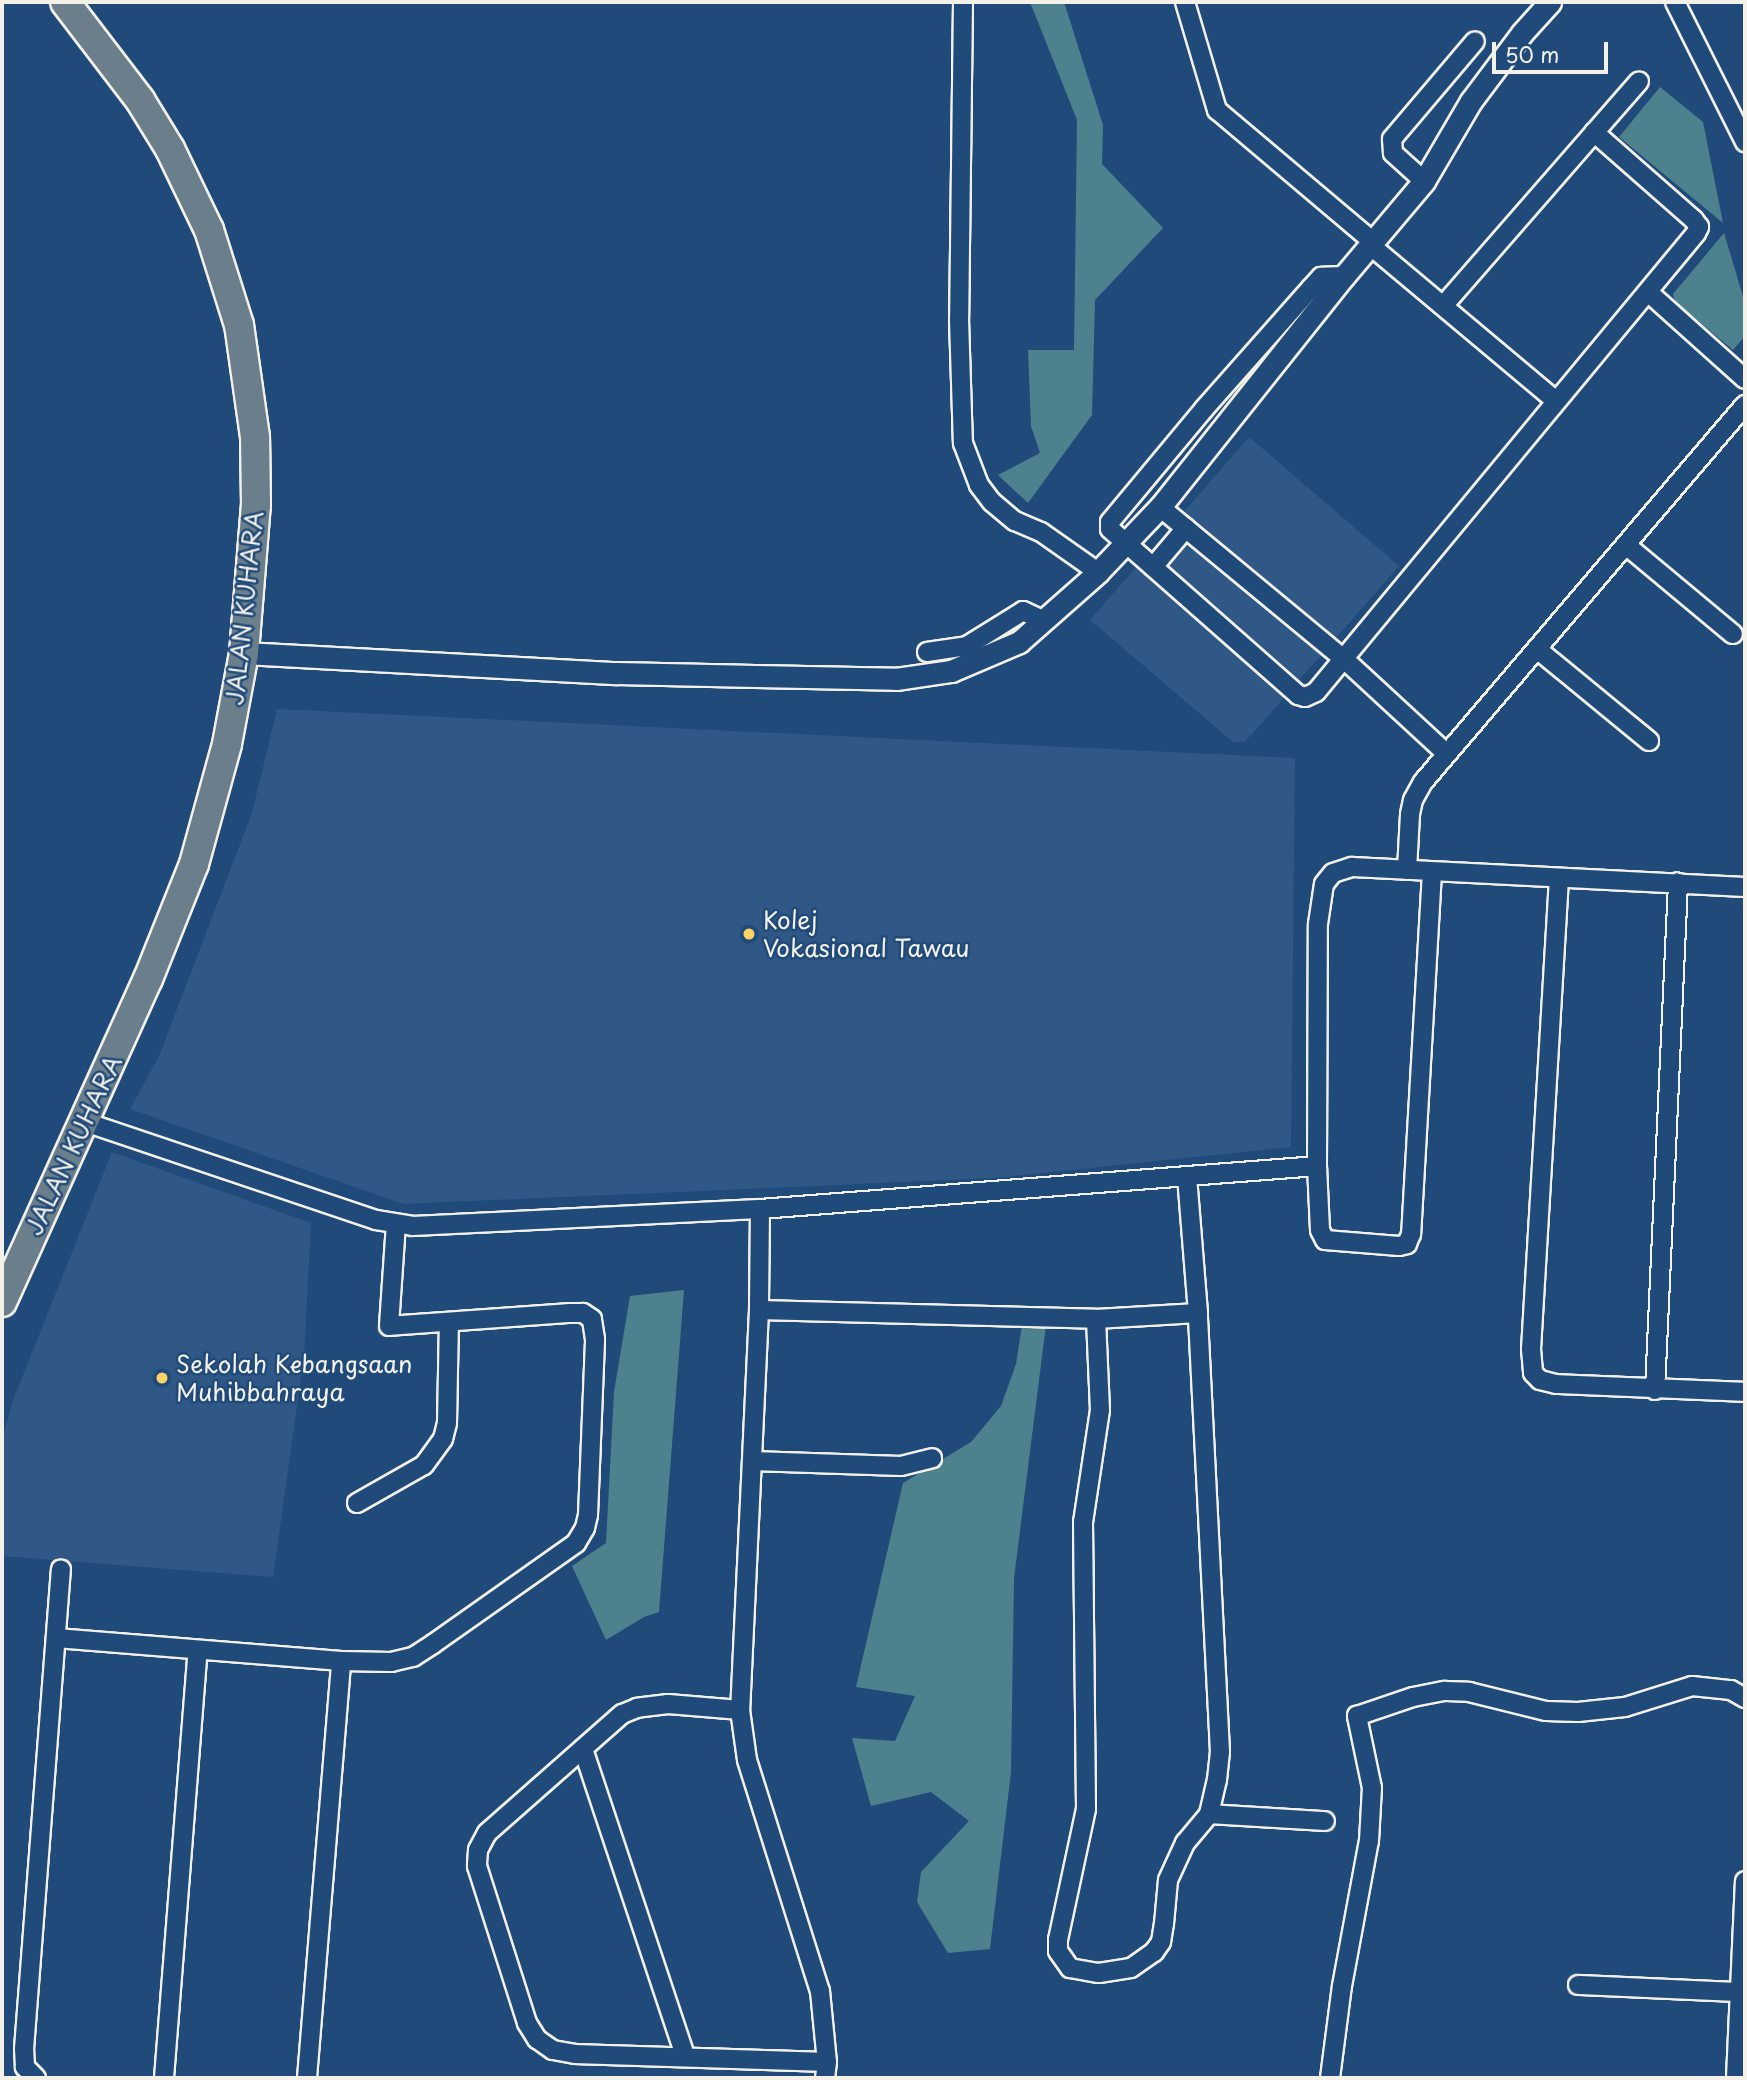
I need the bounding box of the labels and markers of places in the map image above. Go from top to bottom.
place label: Kolej Vokasional Tawau [763,906,969,962]
marker: Kolej Vokasional Tawau [741,926,757,942]
place label: Sekolah Kebangsaan Muhibbahraya [176,1350,412,1406]
marker: Sekolah Kebangsaan Muhibbahraya [154,1370,170,1386]

